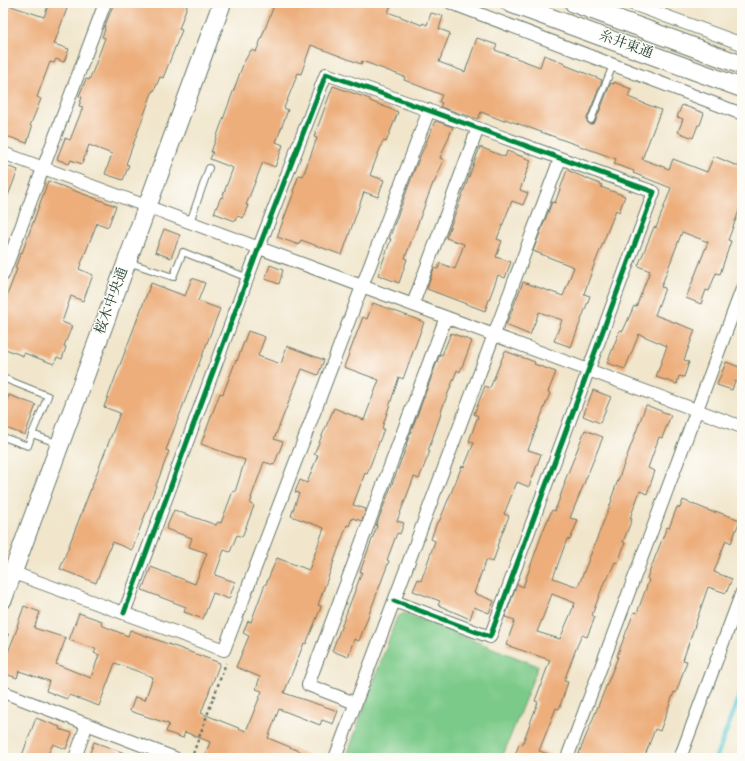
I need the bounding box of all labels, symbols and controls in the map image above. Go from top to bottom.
street label: 糸井東通 [596,26,656,64]
street label: 桜木中央通 [91,265,133,337]

